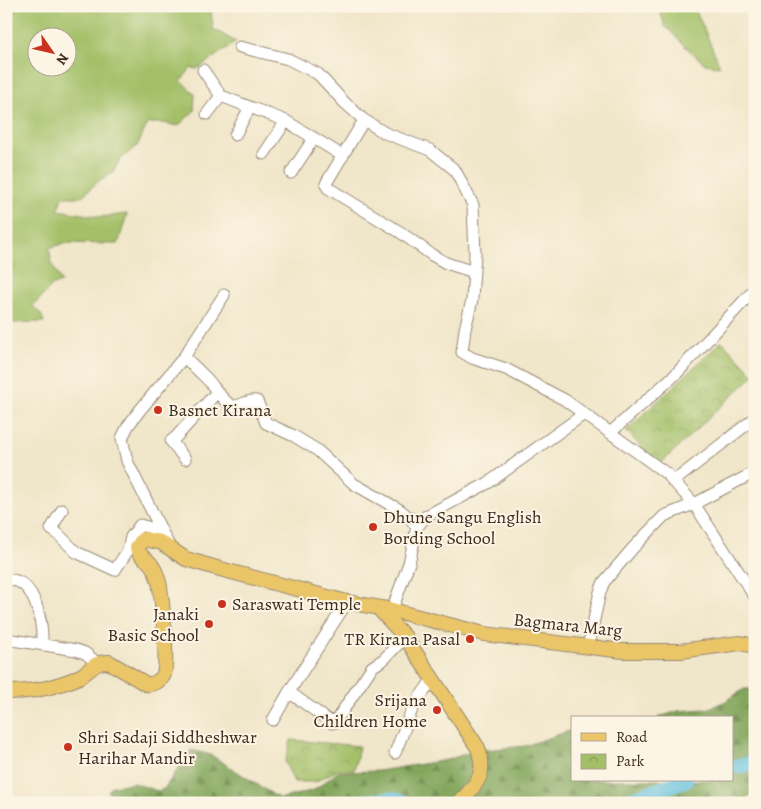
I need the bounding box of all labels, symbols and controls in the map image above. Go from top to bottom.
north arrow [28,28,78,78]
text: N [52,49,73,69]
place label: Basnet Kirana [168,398,272,422]
marker: Basnet Kirana [152,404,164,416]
place label: Dhune Sangu English Bording School [383,505,542,550]
marker: Dhune Sangu English Bording School [367,521,379,533]
place label: Saraswati Temple [232,592,361,616]
marker: Saraswati Temple [216,598,228,610]
place label: Janaki Basic School [108,602,200,647]
street label: Bagmara Marg [512,607,624,643]
marker: Janaki Basic School [203,618,215,630]
place label: TR Kirana Pasal [344,627,461,651]
marker: TR Kirana Pasal [464,633,476,645]
place label: Srijana Children Home [314,688,428,733]
marker: Srijana Children Home [431,704,443,716]
legend [571,716,734,782]
place label: Shri Sadaji Siddheshwar Harihar Mandir [78,725,257,770]
text: Road [616,727,648,747]
marker: Shri Sadaji Siddheshwar Harihar Mandir [62,741,74,753]
text: Park [616,751,645,771]

